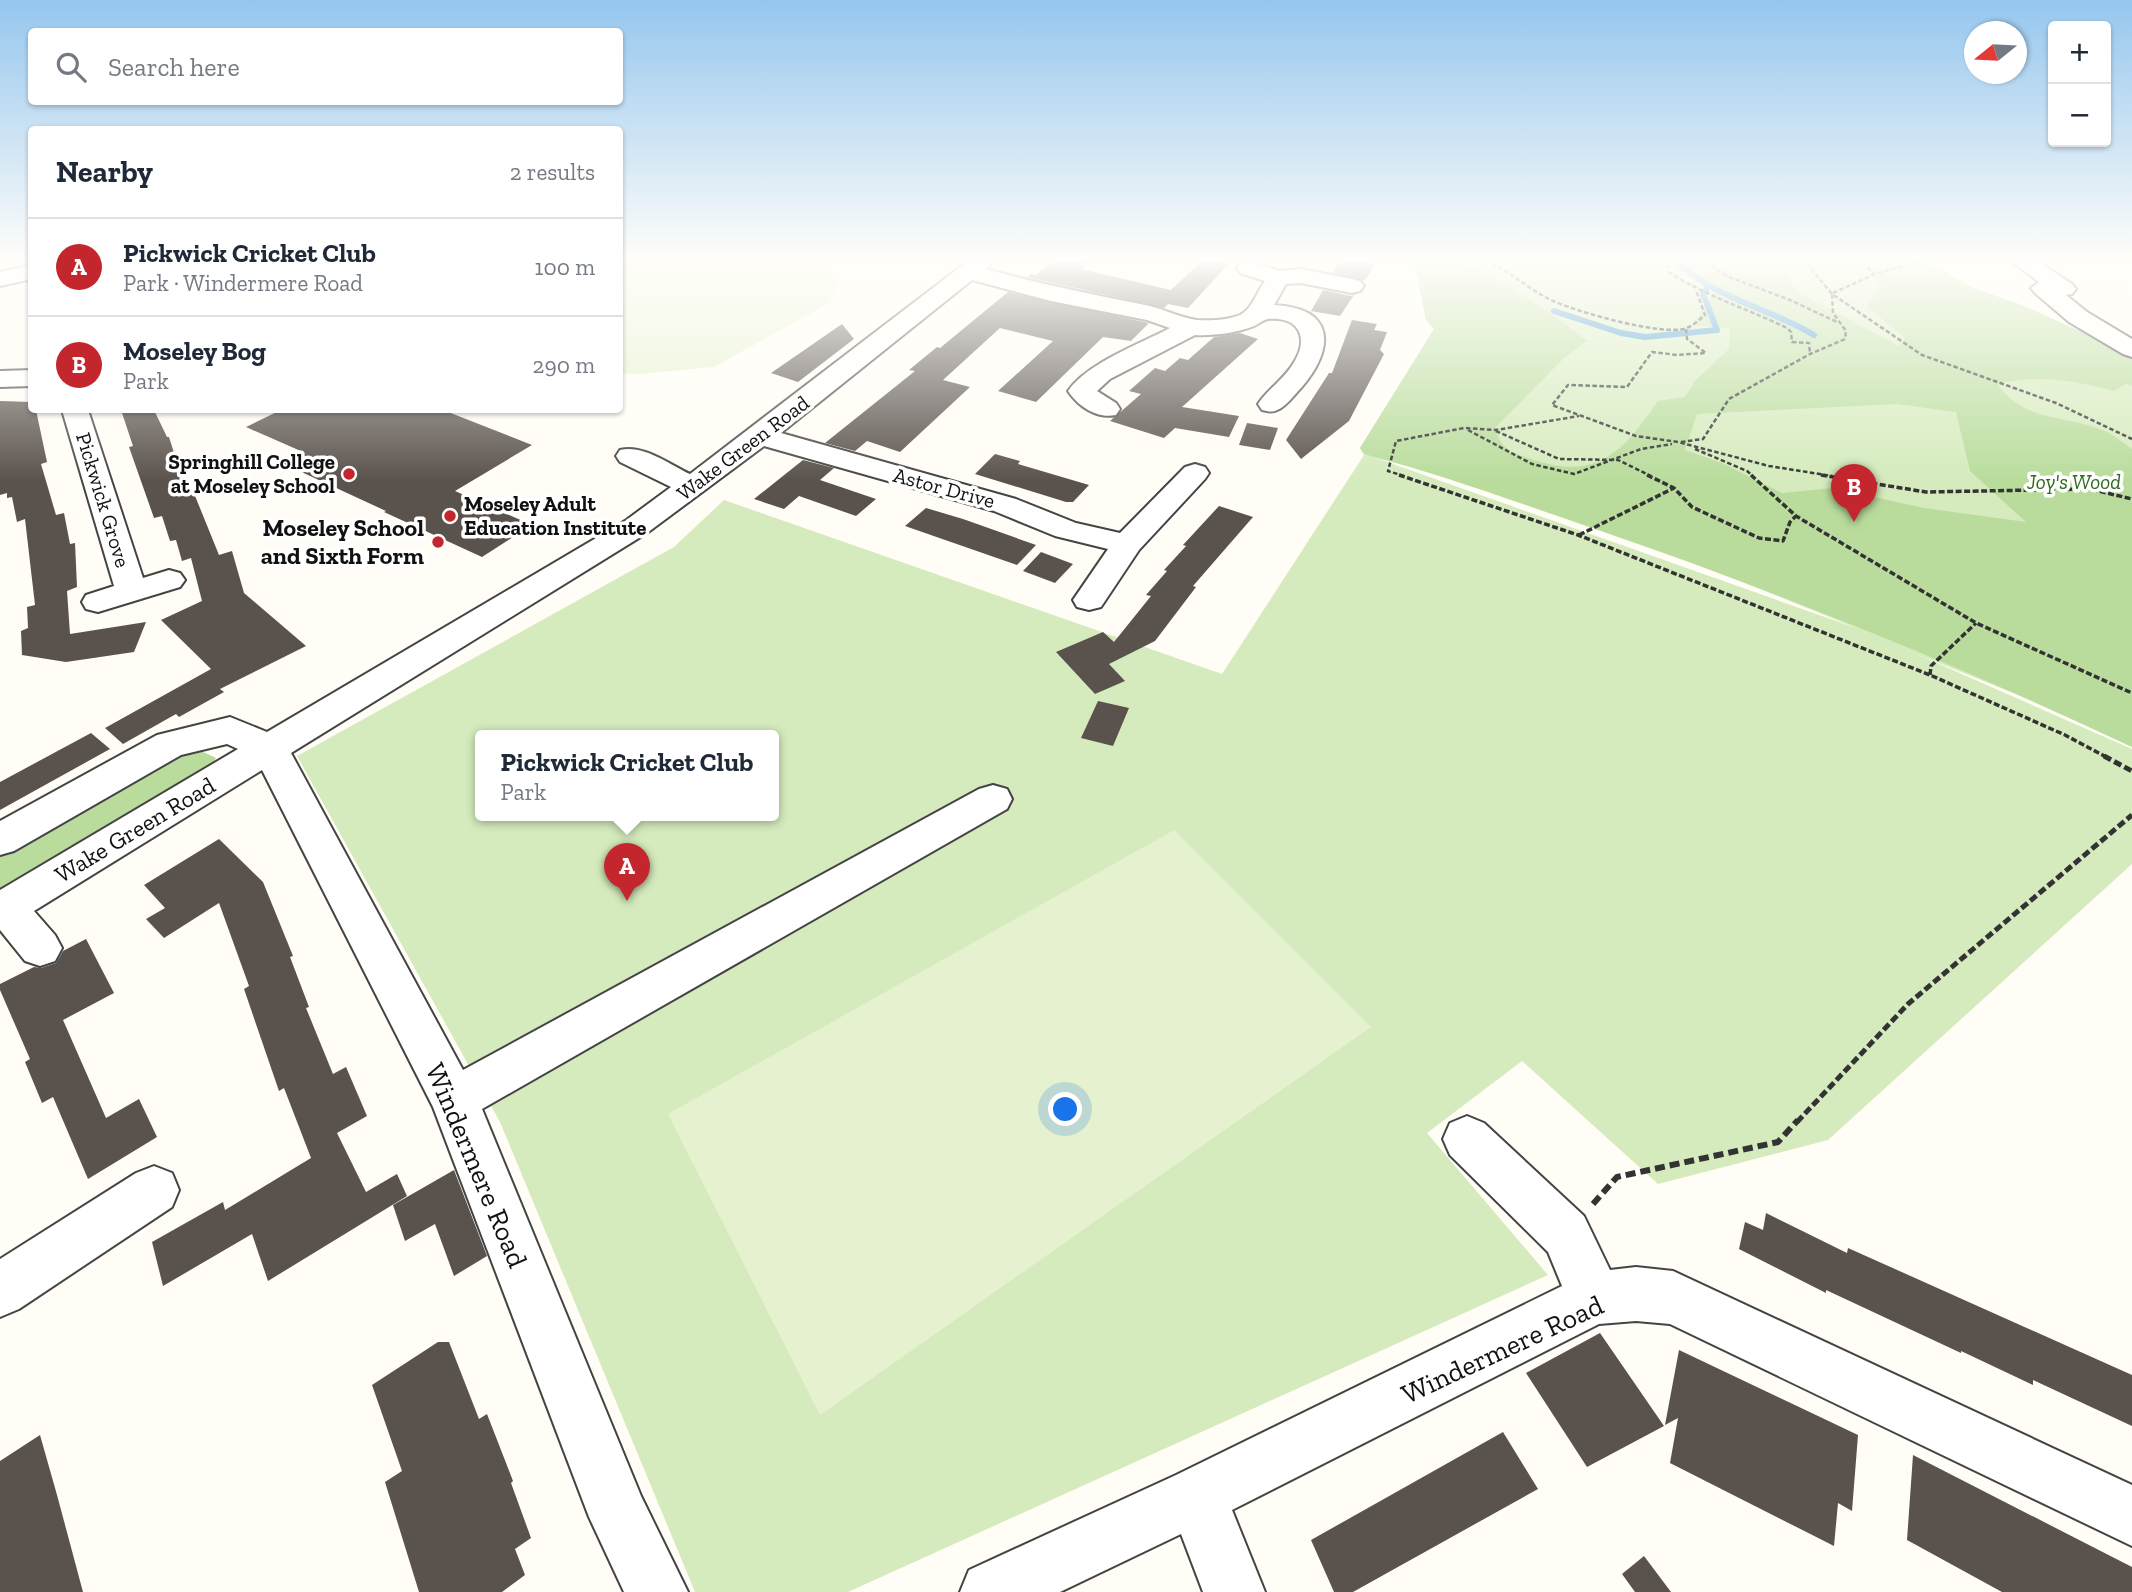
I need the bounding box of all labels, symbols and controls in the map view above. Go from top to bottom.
north arrow [1964,21,2027,84]
map controls [2048,21,2111,147]
button: + [2048,21,2111,84]
search box [28,28,623,105]
icon: search [52,48,90,86]
text: Search here [108,51,240,83]
button: − [2048,84,2111,147]
text: Nearby [56,154,153,190]
text: 2 results [510,158,595,186]
text: Pickwick Cricket Club [123,237,376,269]
text: A [71,253,87,281]
text: 100 m [535,253,595,281]
text: Park · Windermere Road [123,269,363,297]
text: Moseley Bog [123,335,266,367]
text: B [72,351,86,379]
text: 290 m [533,351,595,379]
text: Park [123,367,169,395]
street label: Wake Green Road [672,389,814,505]
street label: Pickwick Grove [71,429,136,571]
place label: Springhill College at Moseley School [168,449,335,498]
street label: Astor Drive [891,462,998,513]
pin: B [1831,464,1877,522]
marker: Springhill College at Moseley School [341,466,357,482]
park label: Joy's Wood [2026,469,2121,494]
place label: Moseley Adult Education Institute [464,491,646,540]
marker: Moseley Adult Education Institute [442,508,458,524]
place label: Moseley School and Sixth Form [261,513,424,570]
marker: Moseley School and Sixth Form [430,534,446,550]
popup [475,730,779,821]
text: Pickwick Cricket Club [501,746,753,778]
street label: Wake Green Road [49,770,220,889]
text: Park [501,778,546,806]
pin: A [604,843,650,901]
street label: Windermere Road [419,1058,534,1272]
your location [1048,1092,1082,1126]
street label: Windermere Road [1396,1288,1608,1411]

